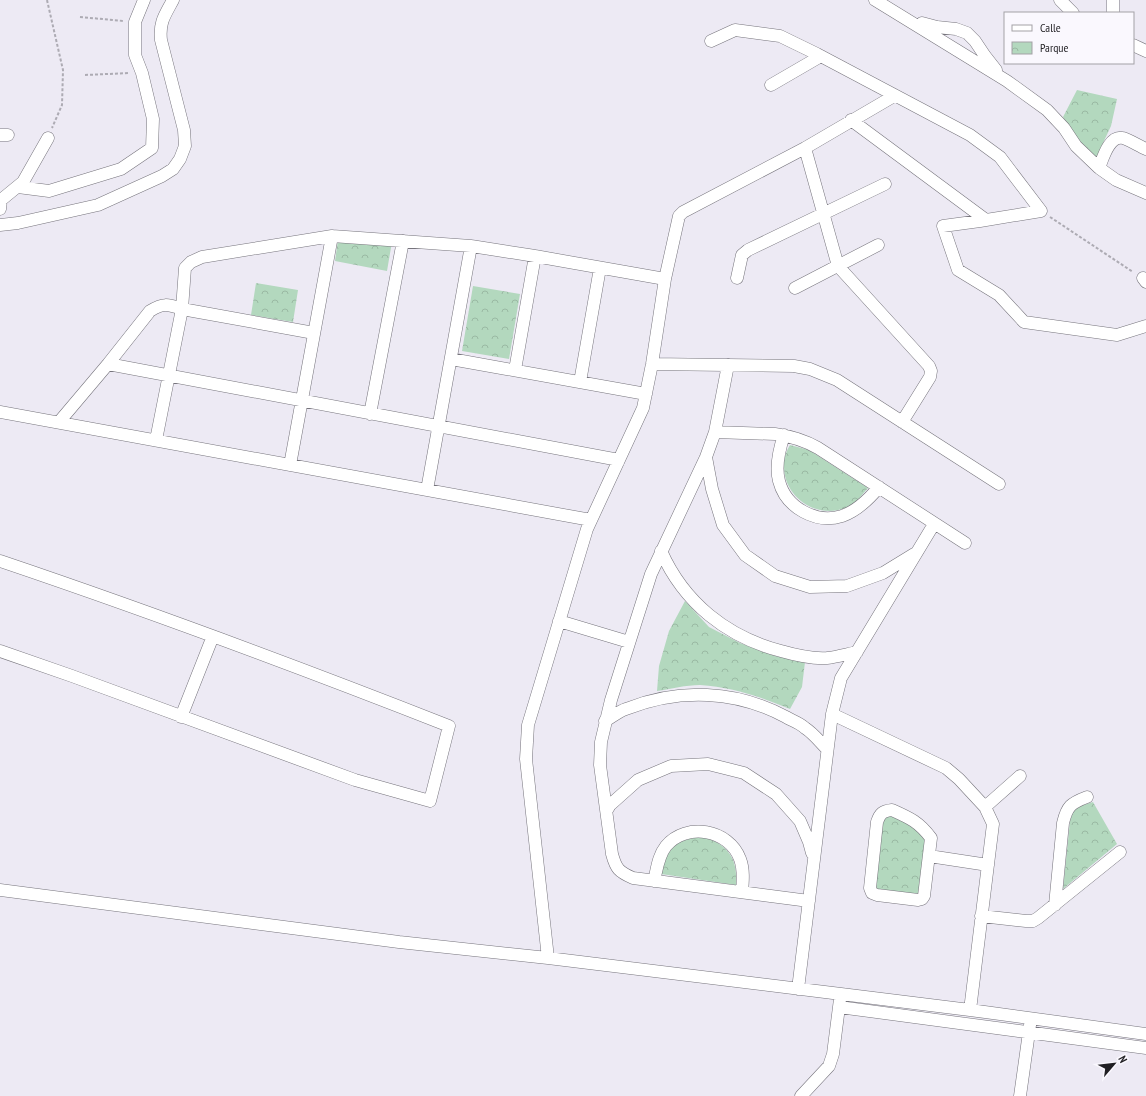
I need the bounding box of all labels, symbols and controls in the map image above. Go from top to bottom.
legend [1004,12,1134,64]
text: Calle [1040,20,1061,35]
text: Parque [1040,40,1069,55]
north arrow [1094,1044,1134,1084]
text: N [1115,1053,1130,1065]

